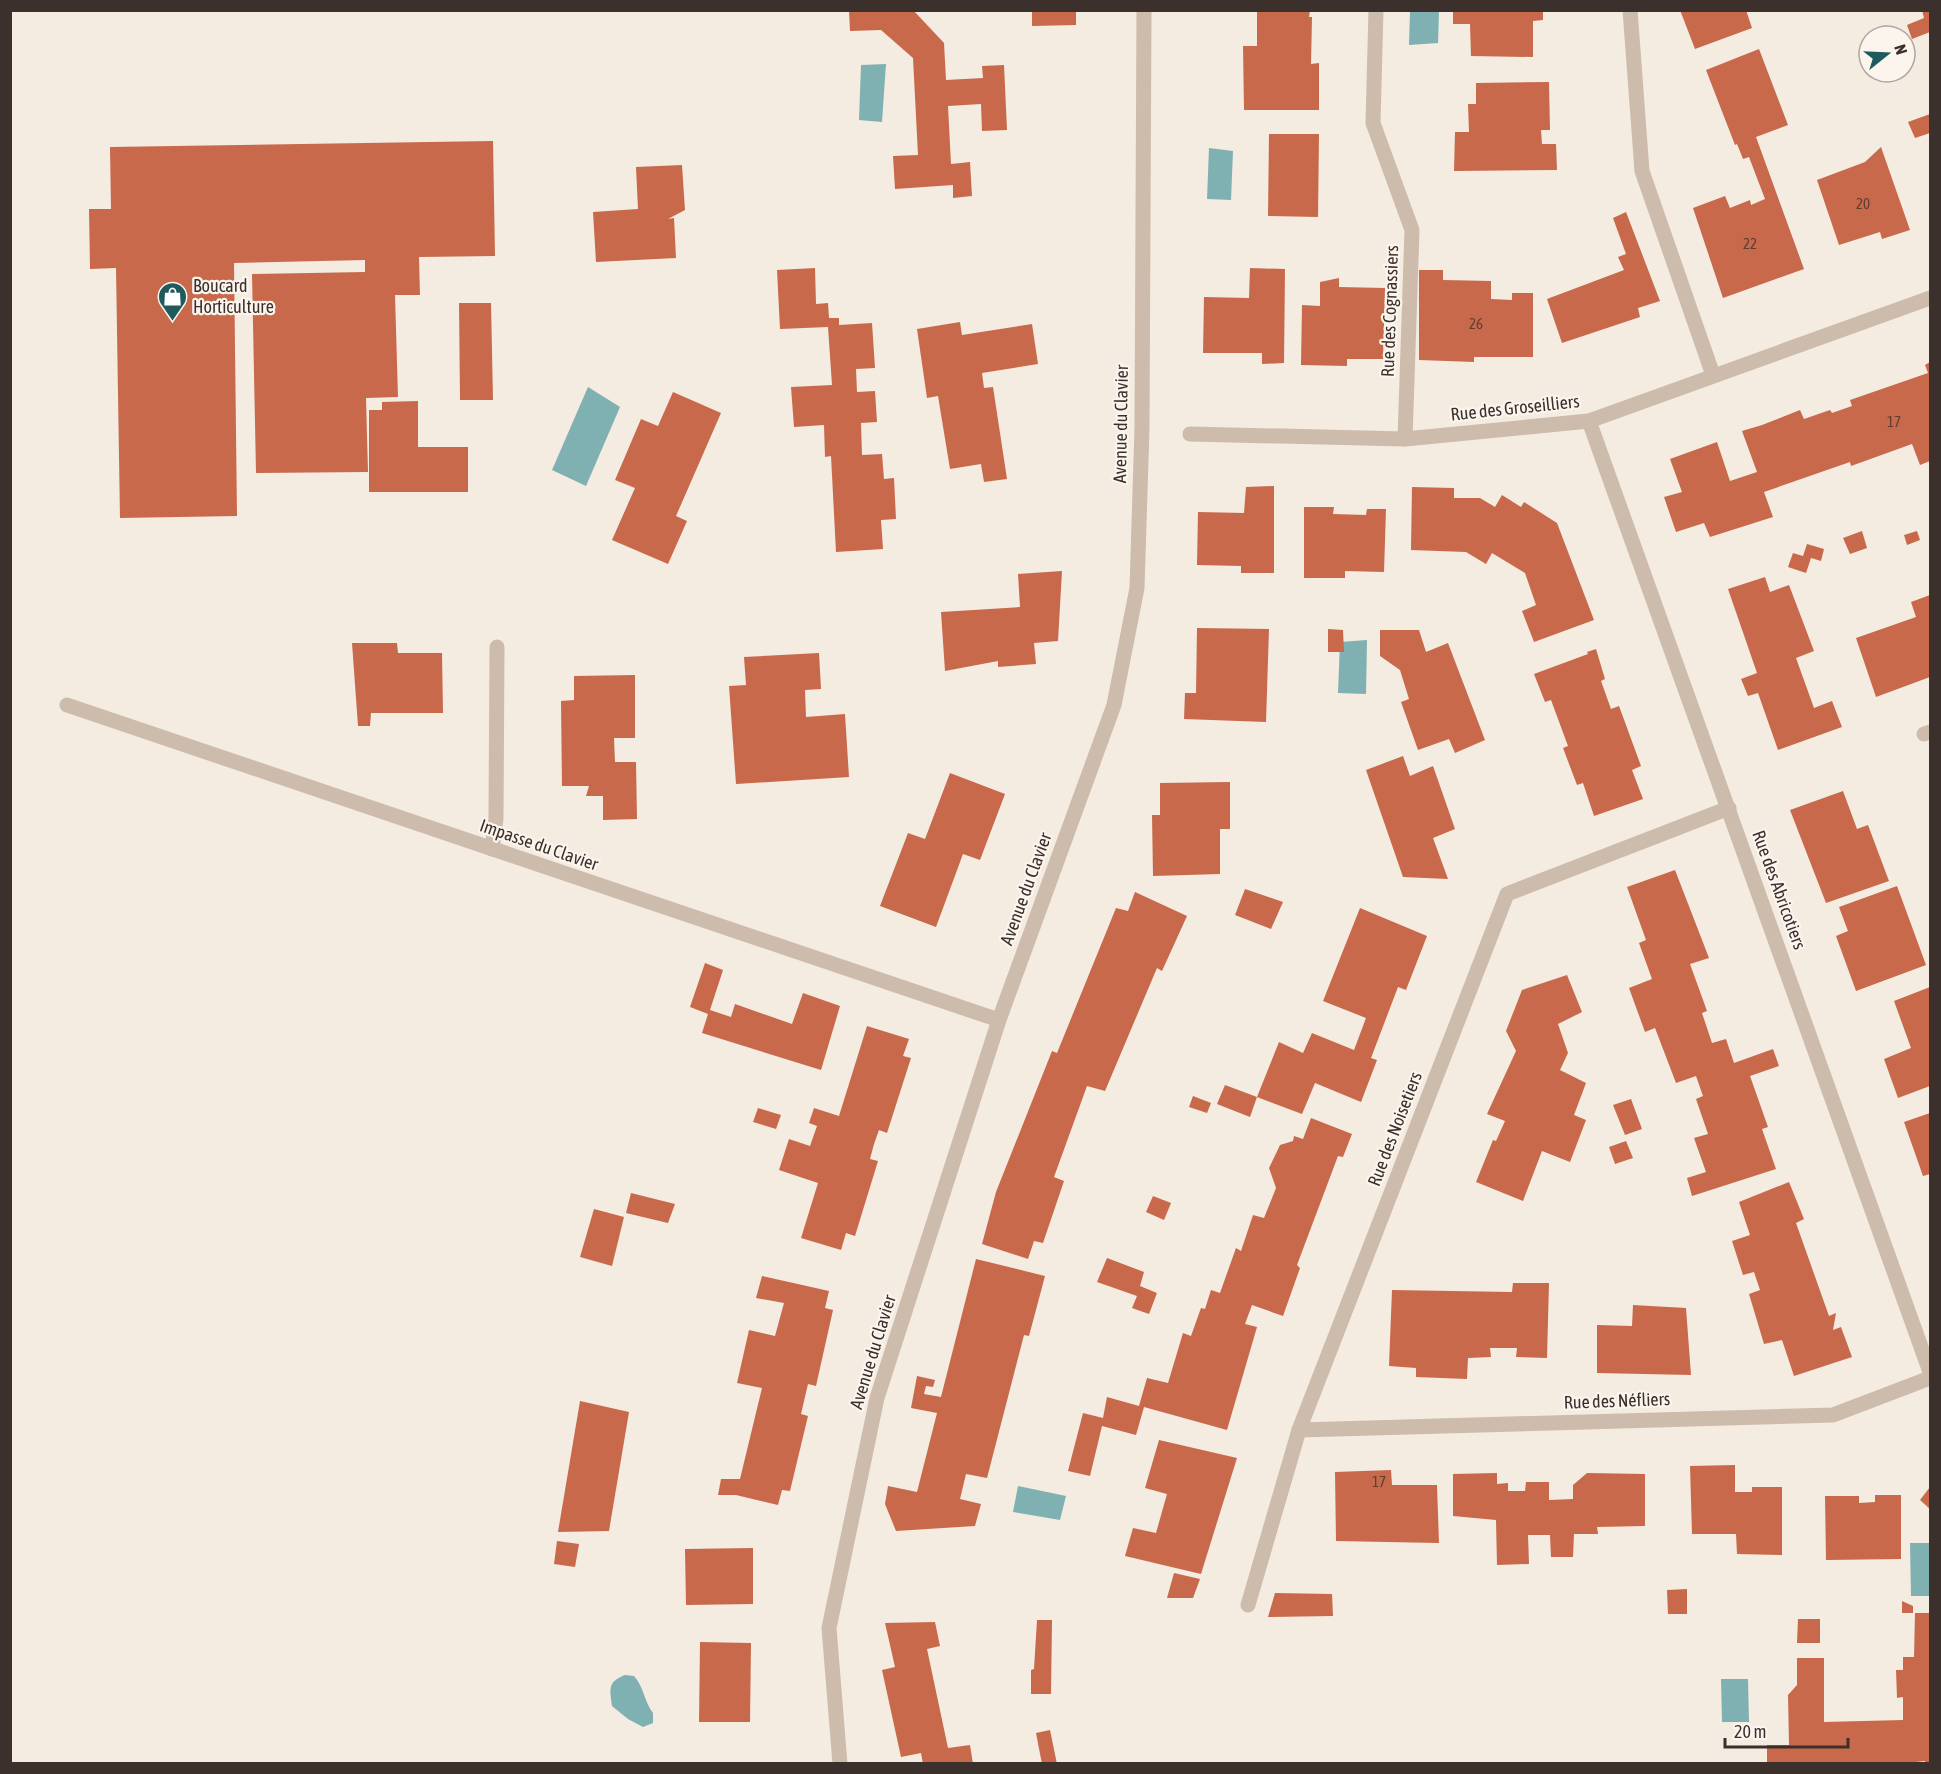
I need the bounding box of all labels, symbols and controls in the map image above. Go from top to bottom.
north arrow [1857,24,1917,84]
text: N [1891,42,1911,57]
house number: 20 [1856,195,1870,212]
house number: 22 [1743,235,1757,252]
street label: Rue des Cognassiers [1377,245,1402,377]
place label: Boucard Horticulture [193,275,274,317]
shop icon: Boucard Horticulture [156,280,188,322]
house number: 26 [1469,315,1483,332]
street label: Avenue du Clavier [1109,364,1132,483]
street label: Rue des Groseilliers [1450,390,1580,425]
house number: 17 [1887,413,1901,430]
street label: Impasse du Clavier [477,814,602,875]
street label: Rue des Abricotiers [1748,828,1811,952]
street label: Avenue du Clavier [995,829,1056,948]
street label: Rue des Noisetiers [1363,1069,1426,1189]
street label: Avenue du Clavier [845,1292,900,1411]
street label: Rue des Néfliers [1563,1388,1671,1413]
house number: 17 [1372,1473,1386,1490]
scale bar [1725,1711,1848,1749]
text: 20 m [1734,1721,1766,1742]

